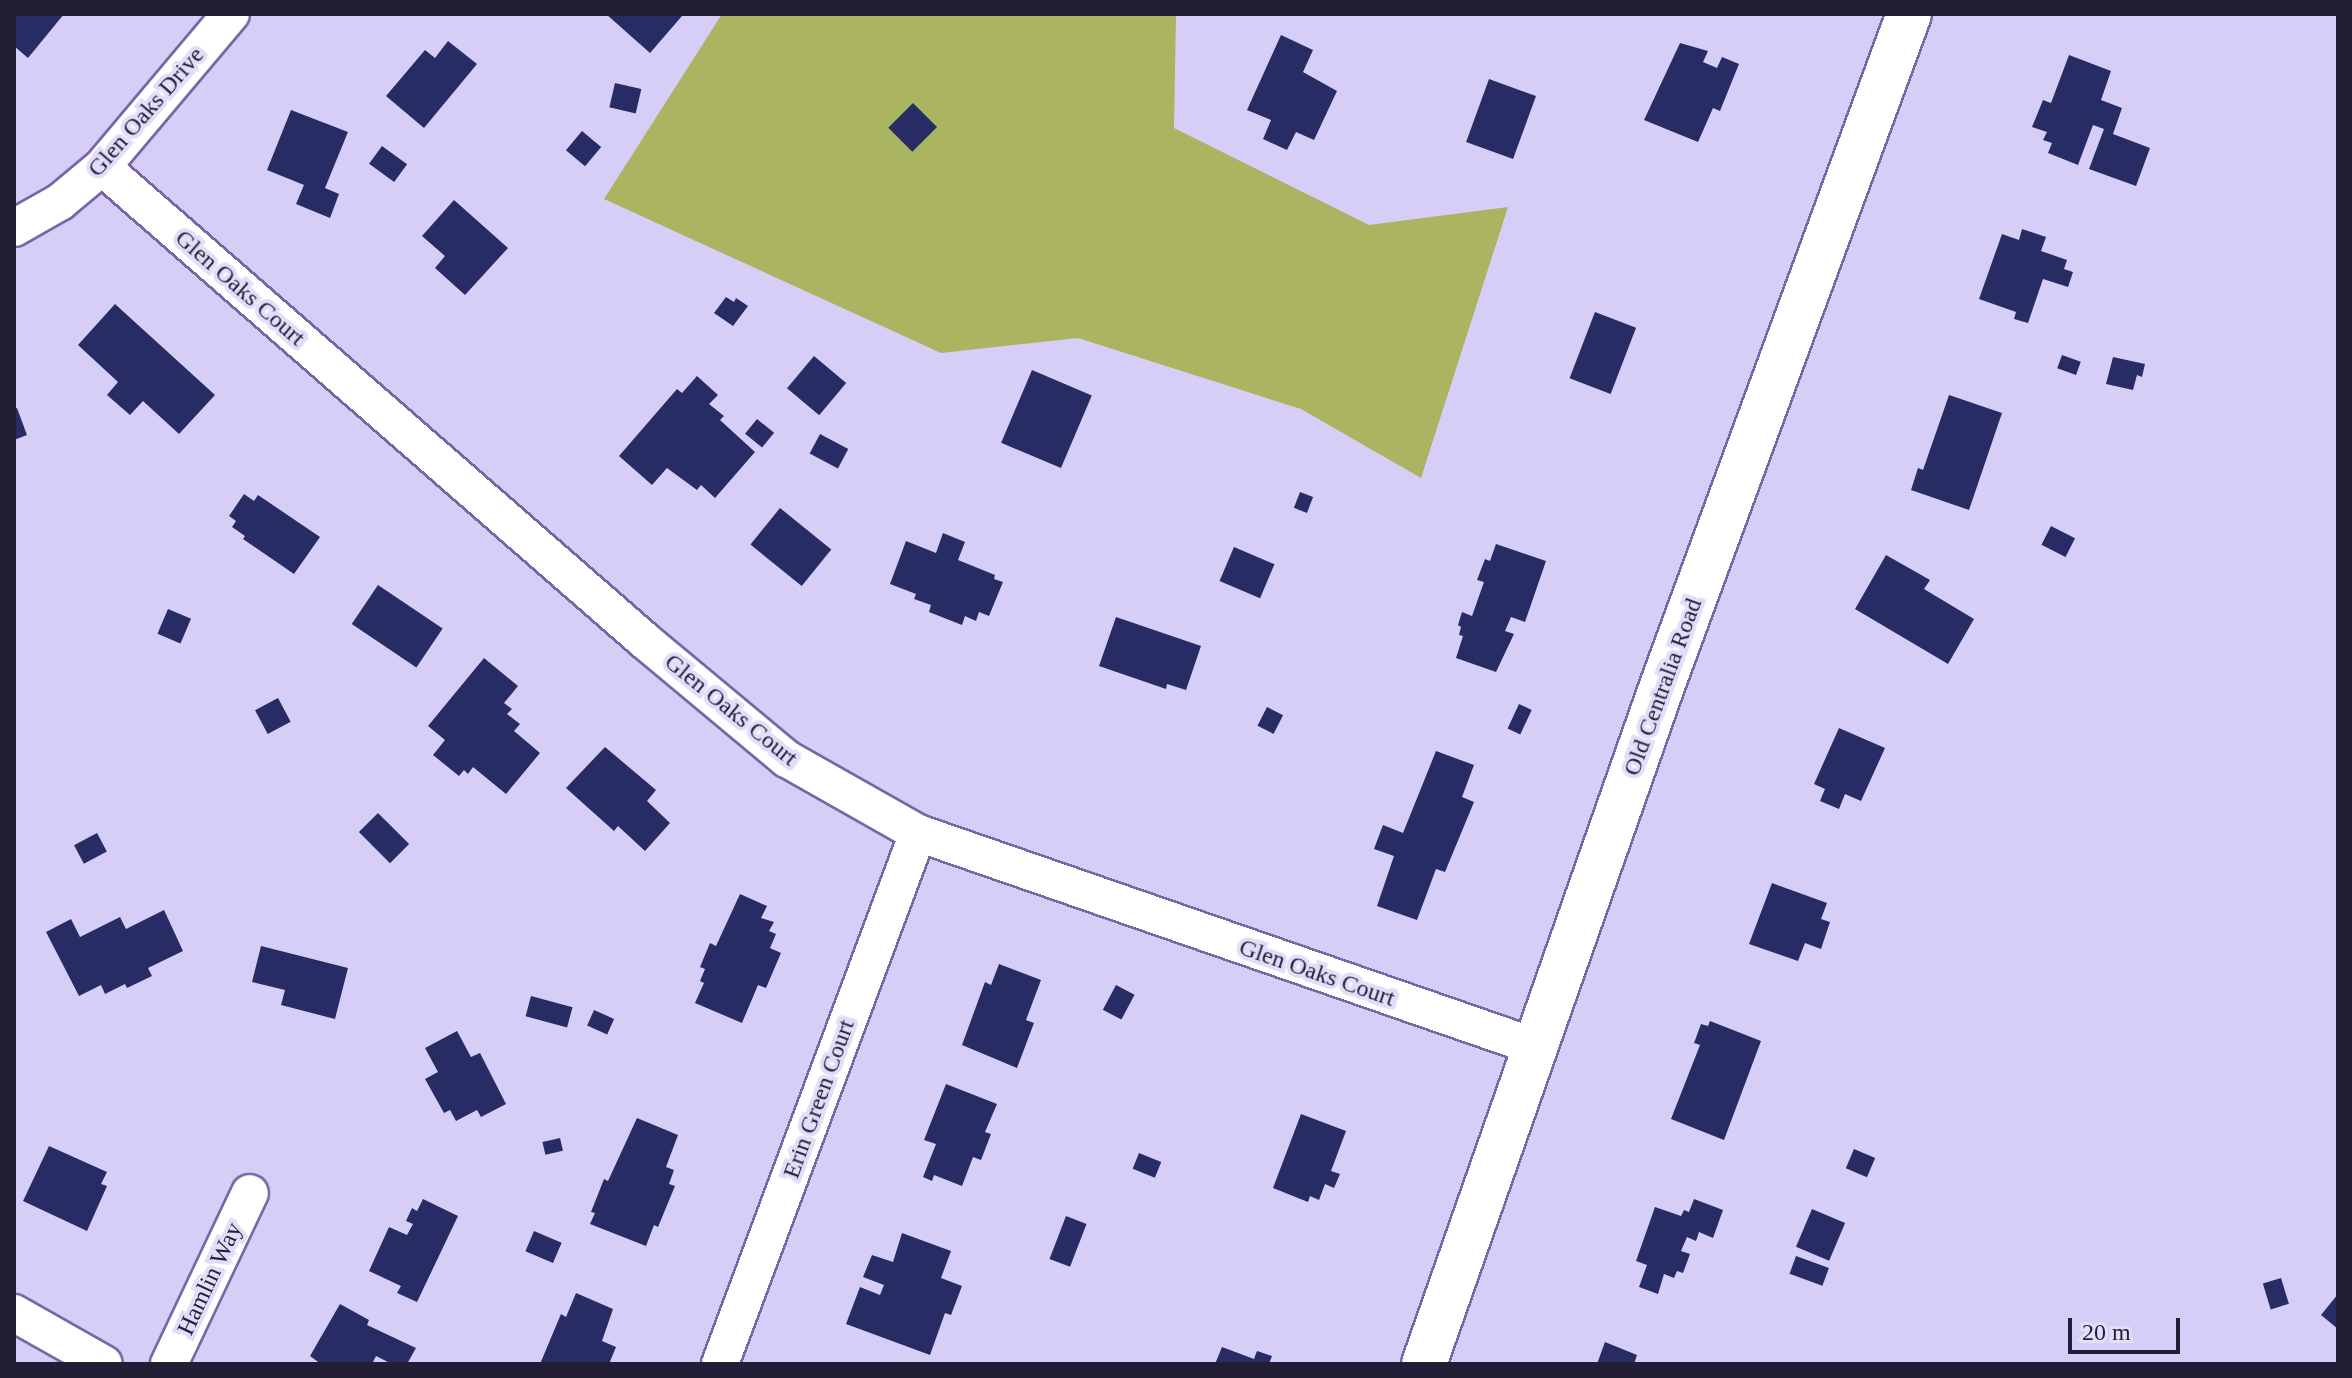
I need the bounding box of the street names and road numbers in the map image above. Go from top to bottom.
street label: Glen Oaks Drive [82,41,210,183]
street label: Glen Oaks Court [169,224,311,352]
street label: Old Centralia Road [1618,594,1708,780]
street label: Glen Oaks Court [659,648,803,772]
street label: Glen Oaks Court [1235,933,1399,1013]
street label: Erin Green Court [777,1016,861,1182]
street label: Hamlin Way [171,1218,249,1340]

